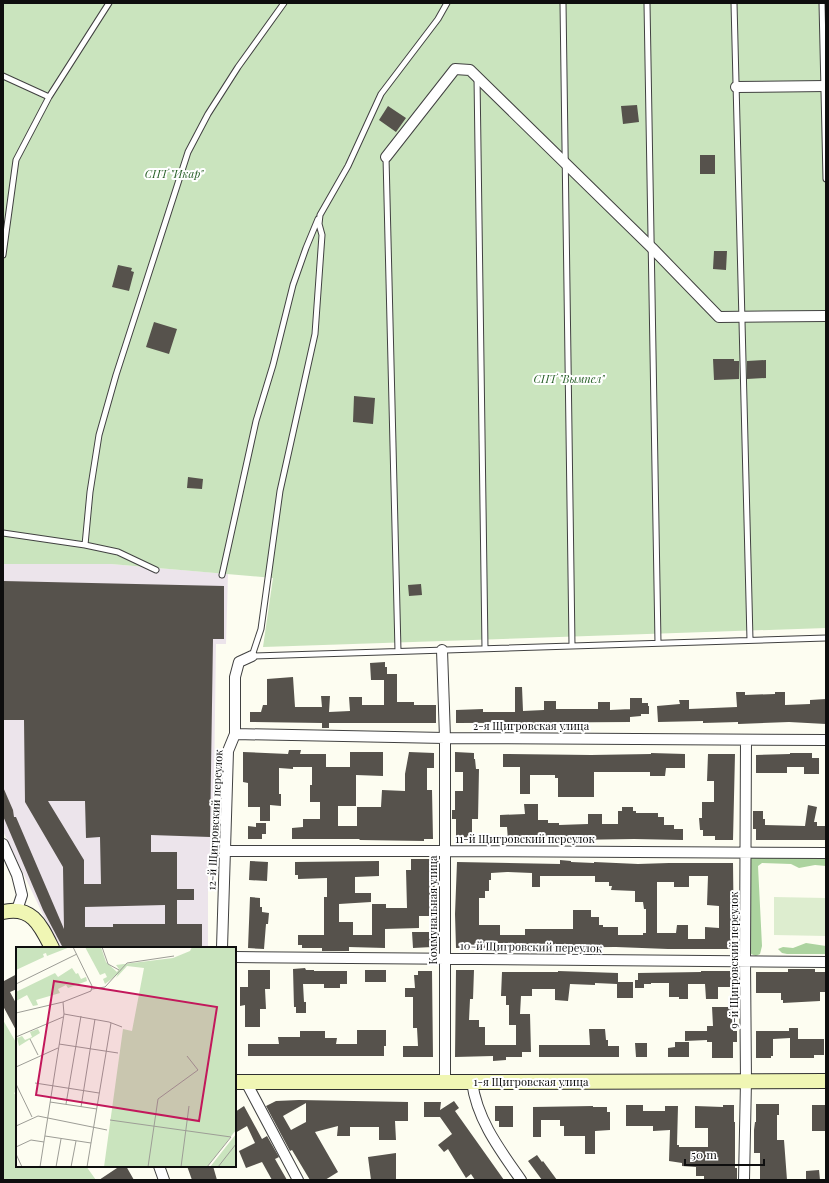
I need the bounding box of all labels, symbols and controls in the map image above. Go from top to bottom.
park label: СНТ "Икар" [145,166,204,181]
park label: СНТ "Вымпел" [534,371,605,386]
street label: 2-я Щигровская улица [473,718,590,733]
street label: 12-й Щигровский переулок [203,748,226,891]
street label: 11-й Щигровский переулок [455,831,596,846]
street label: Коммунальная улица [425,855,440,965]
street label: 9-й Щигровский переулок [726,891,741,1029]
street label: 10-й Щигровский переулок [460,938,603,955]
inset map [16,947,236,1167]
street label: 1-я Щигровская улица [474,1074,589,1089]
scale bar [685,1141,764,1167]
text: 50 m [691,1146,717,1162]

